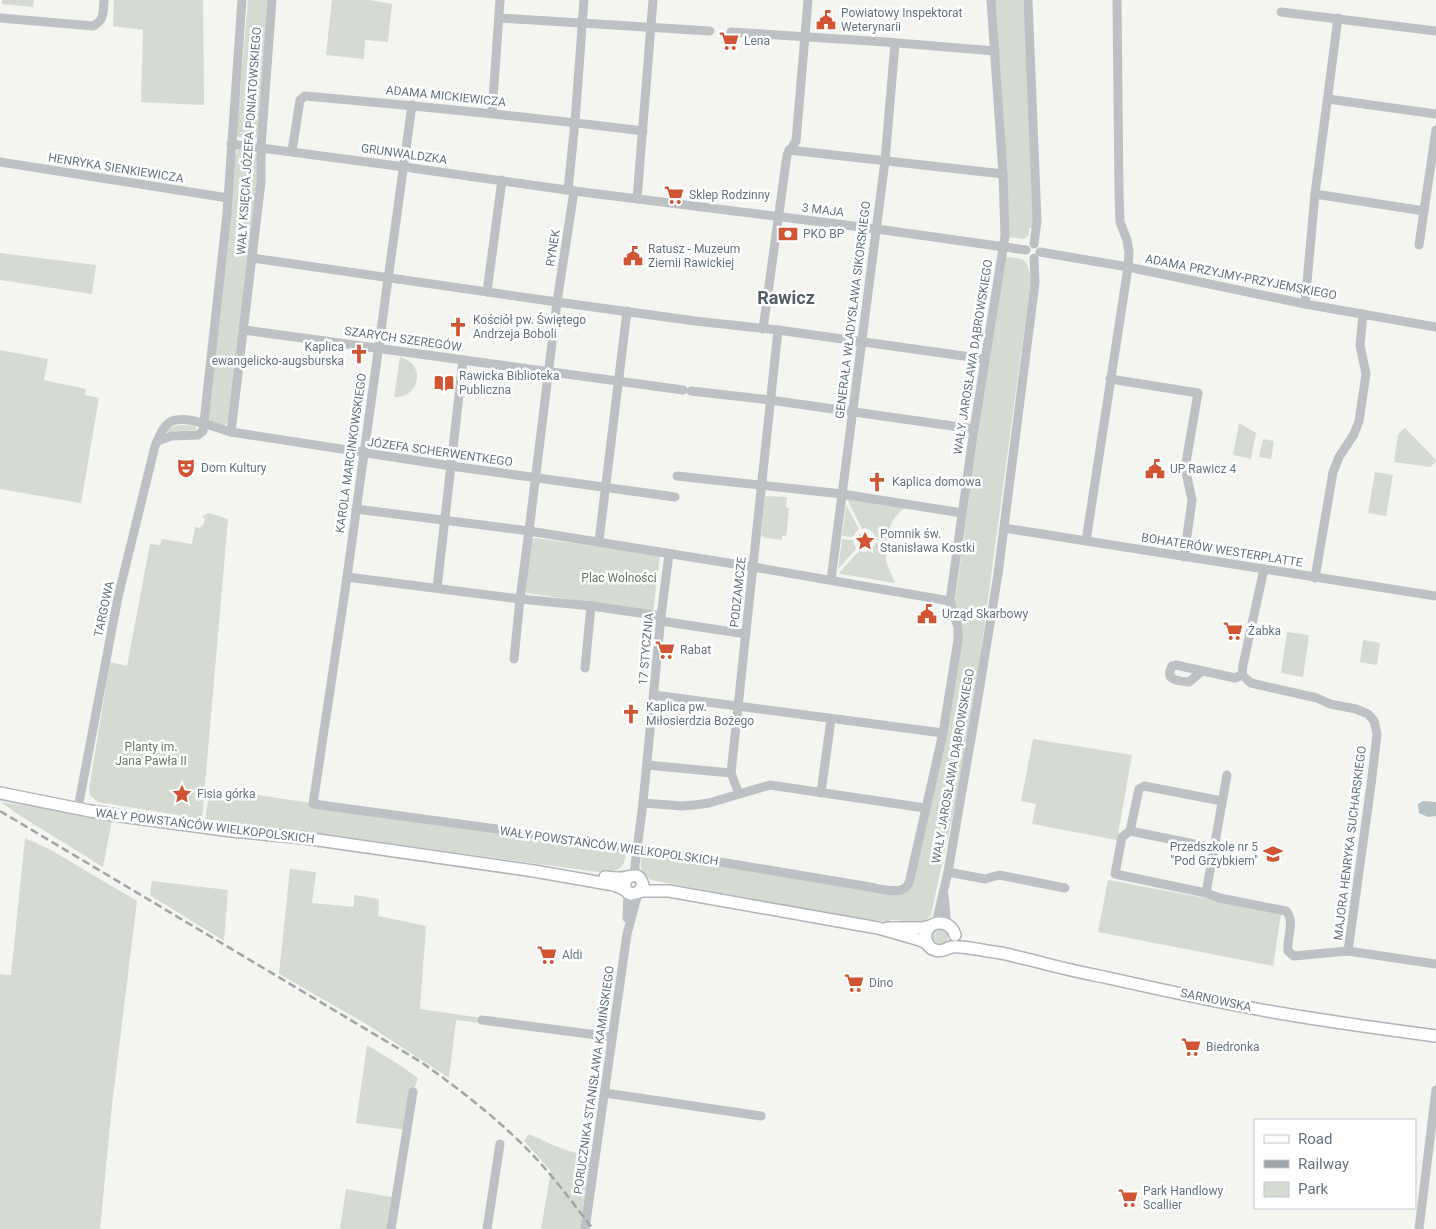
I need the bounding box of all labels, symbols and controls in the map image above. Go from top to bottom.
place label: Powiatowy Inspektorat Weterynarii [841,6,962,34]
public building icon: Powiatowy Inspektorat Weterynarii [815,9,837,31]
street label: WAŁY KSIĘCIA JÓZEFA PONIATOWSKIEGO [233,26,264,256]
supermarket icon: Lena [718,30,740,52]
place label: Lena [744,34,770,48]
street label: ADAMA MICKIEWICZA [385,83,507,109]
street label: GRUNWALDZKA [360,141,448,167]
street label: HENRYKA SIENKIEWICZA [47,150,185,186]
supermarket icon: Sklep Rodzinny [663,184,685,206]
place label: Sklep Rodzinny [689,188,770,202]
street label: 3 MAJA [801,200,845,220]
street label: GENERAŁA WŁADYSŁAWA SIKORSKIEGO [833,200,873,420]
bank icon: PKO BP [777,223,799,245]
place label: PKO BP [803,227,845,241]
street label: RYNEK [543,228,563,267]
place label: Ratusz - Muzeum Ziemii Rawickiej [648,242,740,270]
public building icon: Ratusz - Muzeum Ziemii Rawickiej [622,245,644,267]
street label: ADAMA PRZYJMY-PRZYJEMSKIEGO [1144,252,1338,302]
street label: WAŁY JAROSŁAWA DĄBROWSKIEGO [951,258,995,456]
district label: Rawicz [757,287,815,308]
place label: Kościół pw. Świętego Andrzeja Boboli [473,312,586,341]
church icon: Kościół pw. Świętego Andrzeja Boboli [447,316,469,338]
street label: SZARYCH SZEREGÓW [344,323,463,354]
place label: Kaplica ewangelicko-augsburska [212,340,344,368]
church icon: Kaplica ewangelicko-augsburska [348,343,370,365]
place label: Rawicka Biblioteka Publiczna [459,369,559,397]
street label: KAROLA MARCINKOWSKIEGO [333,372,369,534]
library icon: Rawicka Biblioteka Publiczna [433,372,455,394]
street label: JÓZEFA SCHERWENTKEGO [366,434,514,469]
theatre icon: Dom Kultury [175,457,197,479]
public building icon: UP Rawicz 4 [1144,458,1166,480]
place label: Dom Kultury [201,461,267,475]
place label: UP Rawicz 4 [1170,462,1236,476]
church icon: Kaplica domowa [866,471,888,493]
place label: Kaplica domowa [892,475,981,489]
place label: Pomnik św. Stanisława Kostki [880,527,975,555]
street label: BOHATERÓW WESTERPLATTE [1140,529,1304,570]
place icon: Pomnik św. Stanisława Kostki [854,530,876,552]
street label: PODZAMCZE [727,556,749,628]
park label: Plac Wolności [581,571,657,585]
street label: TARGOWA [91,580,117,638]
public building icon: Urząd Skarbowy [916,603,938,625]
place label: Urząd Skarbowy [942,607,1028,621]
street label: 17 STYCZNIA [636,612,656,686]
supermarket icon: Żabka [1222,620,1244,642]
place label: Żabka [1248,623,1281,638]
supermarket icon: Rabat [654,639,676,661]
place label: Rabat [680,643,711,657]
street label: WAŁY JAROSŁAWA DĄBROWSKIEGO [929,667,977,865]
place label: Kaplica pw. Miłosierdzia Bożego [646,700,754,728]
church icon: Kaplica pw. Miłosierdzia Bożego [620,703,642,725]
park label: Planty im. Jana Pawła II [115,740,187,768]
street label: MAJORA HENRYKA SUCHARSKIEGO [1331,745,1369,941]
place icon: Fisia górka [171,783,193,805]
place label: Fisia górka [197,787,255,801]
street label: WAŁY POWSTAŃCÓW WIELKOPOLSKICH [95,805,315,846]
street label: WAŁY POWSTAŃCÓW WIELKOPOLSKICH [499,823,719,868]
place label: Przedszkole nr 5 "Pod Grzybkiem" [1170,840,1258,868]
school or university icon: Przedszkole nr 5 "Pod Grzybkiem" [1262,843,1284,865]
supermarket icon: Aldi [536,944,558,966]
place label: Aldi [562,948,583,962]
street label: PORUCZNIKA STANISŁAWA KAMIŃSKIEGO [570,965,617,1195]
supermarket icon: Dino [843,972,865,994]
place label: Dino [869,976,893,990]
street label: SARNOWSKA [1179,986,1253,1014]
supermarket icon: Biedronka [1180,1036,1202,1058]
place label: Biedronka [1206,1040,1260,1054]
legend [1254,1119,1416,1209]
text: Road [1298,1130,1332,1148]
text: Railway [1298,1155,1349,1173]
text: Park [1298,1180,1329,1198]
place label: Park Handlowy Scallier [1143,1184,1223,1212]
supermarket icon: Park Handlowy Scallier [1117,1187,1139,1209]

